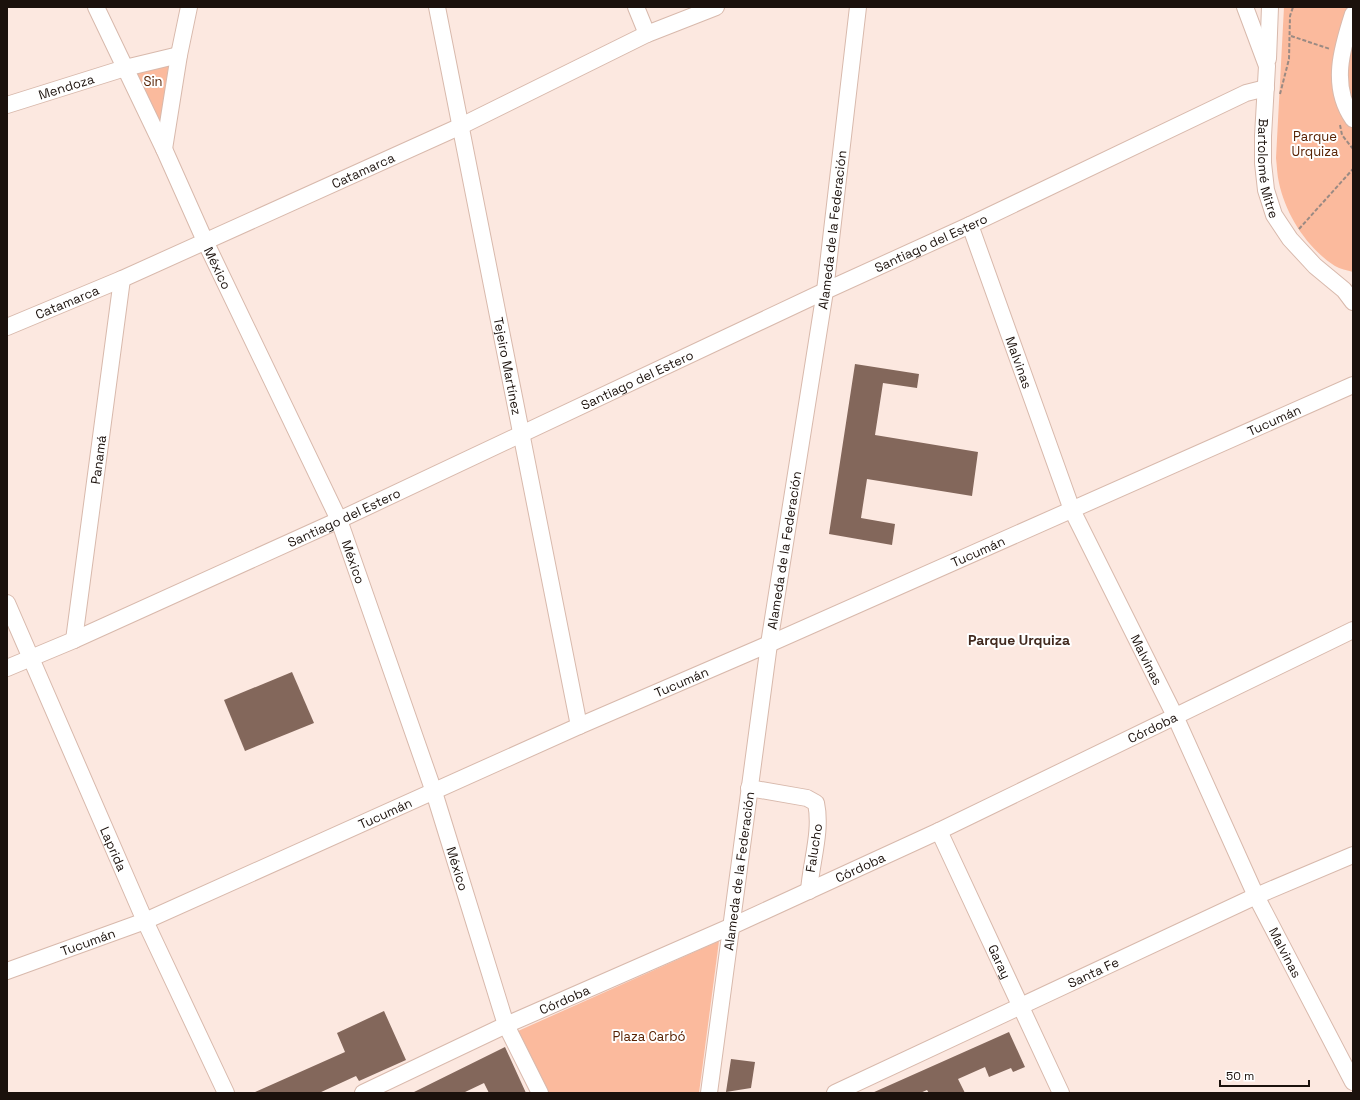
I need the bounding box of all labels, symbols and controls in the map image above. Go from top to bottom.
street label: Mendoza [36,70,97,103]
park label: Sin [143,73,163,90]
street label: Bartolomé Mitre [1255,118,1283,220]
park label: Parque Urquiza [1291,128,1339,160]
street label: Catamarca [329,148,398,192]
street label: Alameda de la Federación [814,149,850,311]
street label: Santiago del Estero [872,210,990,276]
street label: México [200,244,235,292]
street label: Catamarca [33,281,102,323]
street label: Tejeiro Martínez [490,316,526,417]
street label: Malvinas [1002,334,1036,391]
street label: Santiago del Estero [578,346,696,413]
street label: Tucumán [1245,401,1304,439]
street label: Panamá [86,434,110,485]
street label: Alameda de la Federación [763,470,805,631]
street label: Santiago del Estero [285,484,403,551]
street label: Tucumán [948,532,1007,571]
street label: México [338,538,369,586]
district label: Parque Urquiza [968,631,1070,649]
street label: Malvinas [1127,632,1167,688]
street label: Tucumán [652,663,711,701]
street label: Córdoba [1125,708,1181,747]
street label: Alameda de la Federación [720,790,758,951]
street label: Tucumán [356,794,415,833]
street label: Falucho [802,822,826,874]
street label: Laprida [97,824,131,874]
street label: México [443,845,472,893]
street label: Córdoba [832,848,888,886]
street label: Tucumán [58,924,118,959]
street label: Malvinas [1265,924,1306,981]
street label: Garay [984,942,1015,981]
street label: Santa Fe [1065,953,1122,992]
street label: Córdoba [536,981,593,1018]
park label: Plaza Carbó [612,1028,686,1045]
scale bar [1220,1062,1309,1088]
text: 50 m [1226,1068,1254,1084]

